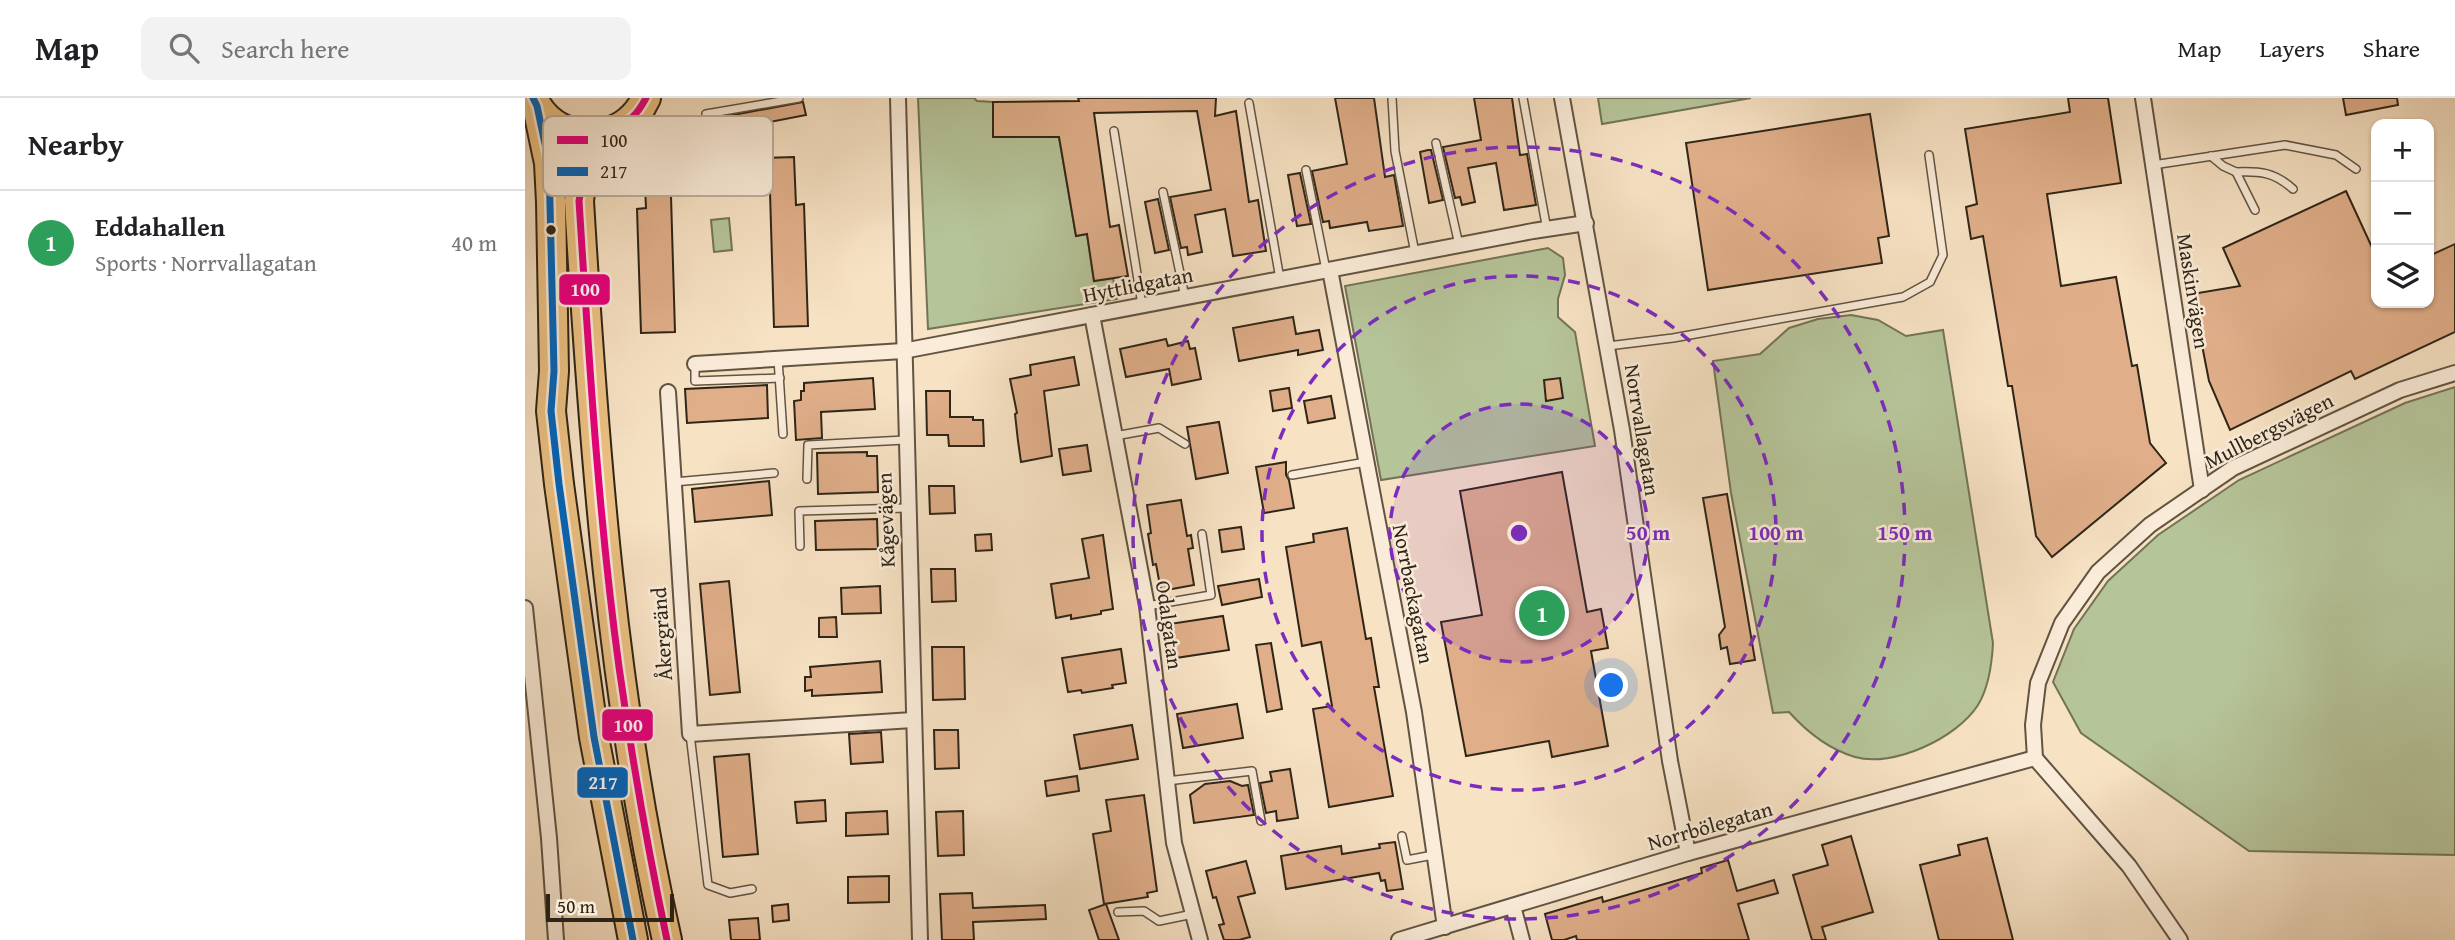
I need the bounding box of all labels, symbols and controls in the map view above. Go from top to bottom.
search box [141,17,631,80]
text: Map [35,24,99,72]
icon: search [165,29,203,67]
text: Search here [221,29,349,68]
text: Map [2178,31,2221,66]
text: Layers [2259,31,2325,66]
text: Share [2363,31,2420,66]
legend [543,116,773,196]
map controls [2371,119,2434,308]
button: + [2371,119,2434,182]
text: Nearby [28,122,124,166]
text: 100 [600,126,627,154]
text: 217 [600,157,627,185]
button: − [2371,182,2434,245]
text: Eddahallen [95,207,225,246]
unlabelled marker [544,223,558,237]
text: 1 [45,226,57,259]
text: 40 m [451,226,497,259]
street label: Maskinvägen [2169,231,2218,351]
button: layers [2371,245,2434,308]
text: Sports · Norrvallagatan [95,246,317,279]
street label: Hyttlidgatan [1080,259,1196,310]
line badge: 100 [558,273,611,306]
text: 100 [570,275,600,303]
street label: Norrvallagatan [1617,362,1668,498]
street label: Mullbergsvägen [2199,385,2339,476]
street label: Kågevägen [868,472,903,568]
text: 50 m [1626,517,1670,548]
text: 100 m [1748,517,1804,548]
text: 150 m [1877,517,1933,548]
street label: Norrbackagatan [1385,521,1442,667]
centre of rings [1507,521,1531,545]
street label: Odalgatan [1148,579,1191,672]
street label: Åkergränd [643,586,680,682]
pin: 1 [1519,587,1565,639]
your location [1594,668,1628,702]
line badge: 100 [601,708,654,742]
text: 100 [613,711,643,739]
line badge: 217 [576,766,629,799]
text: 217 [588,768,618,796]
street label: Norrbölegatan [1644,793,1776,858]
scale bar [546,891,674,923]
text: 50 m [557,892,595,920]

